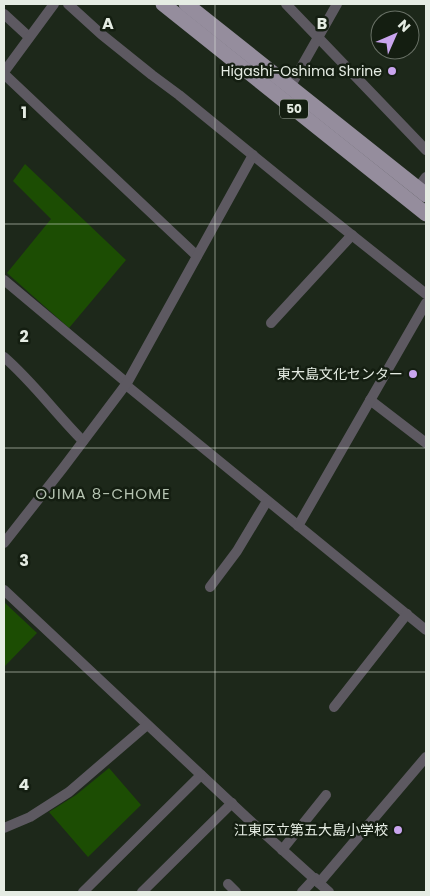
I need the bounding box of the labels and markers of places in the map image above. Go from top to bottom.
place label: Higashi-Oshima Shrine [221,61,382,81]
marker: Higashi-Oshima Shrine [386,65,398,77]
place label: 東大島文化センター [277,364,403,384]
marker: 東大島文化センター [407,368,419,380]
place label: 江東区立第五大島小学校 [234,820,388,840]
marker: 江東区立第五大島小学校 [392,824,404,836]

